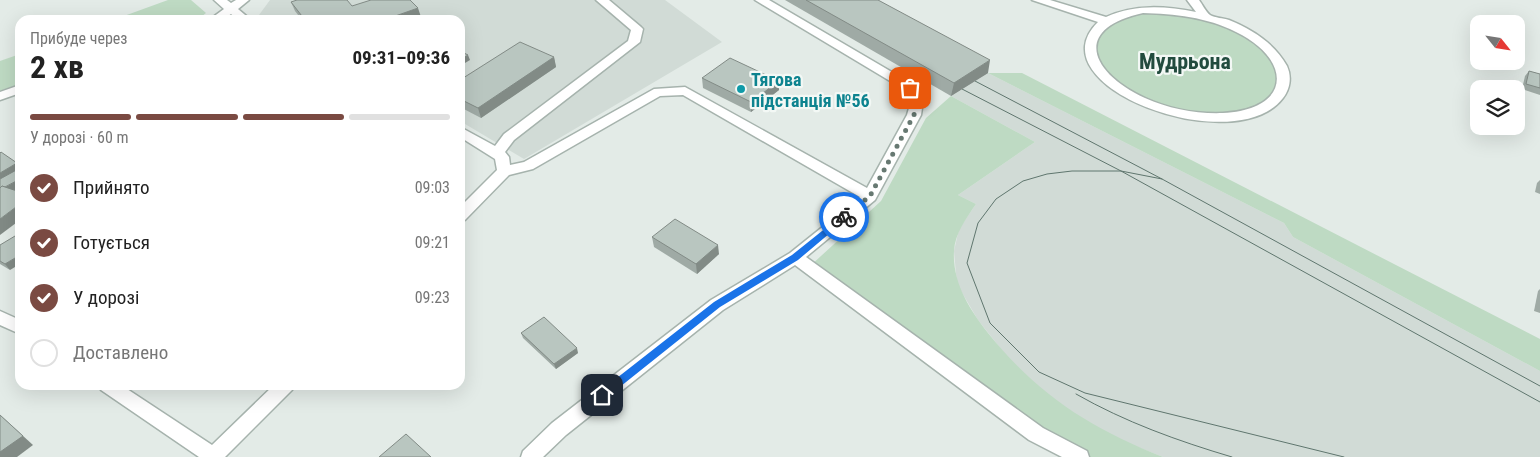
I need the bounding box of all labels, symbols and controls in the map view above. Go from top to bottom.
north arrow [1470,15,1525,70]
map controls [1470,15,1525,135]
text: Прибуде через [30,29,127,48]
text: 09:31–09:36 [352,46,450,69]
text: 2 хв [30,48,84,86]
district label: Мудрьона [1139,49,1231,74]
pin [889,67,931,109]
place label: Тягова підстанція №56 [751,69,870,111]
icon: bag [896,74,924,102]
button: layers [1470,80,1525,135]
marker: Тягова підстанція №56 [735,83,747,95]
text: У дорозі · 60 m [30,128,129,147]
icon: check [30,174,58,202]
text: Прийнято [73,176,150,199]
text: 09:03 [415,178,450,197]
courier [819,192,869,242]
icon: bike [830,203,858,231]
icon: check [30,229,58,257]
text: Готується [73,231,150,254]
text: 09:21 [415,233,450,252]
icon: check [30,284,58,312]
text: У дорозі [73,286,139,309]
text: 09:23 [415,288,450,307]
text: Доставлено [73,341,168,364]
pin [581,374,623,416]
icon: home [588,381,616,409]

